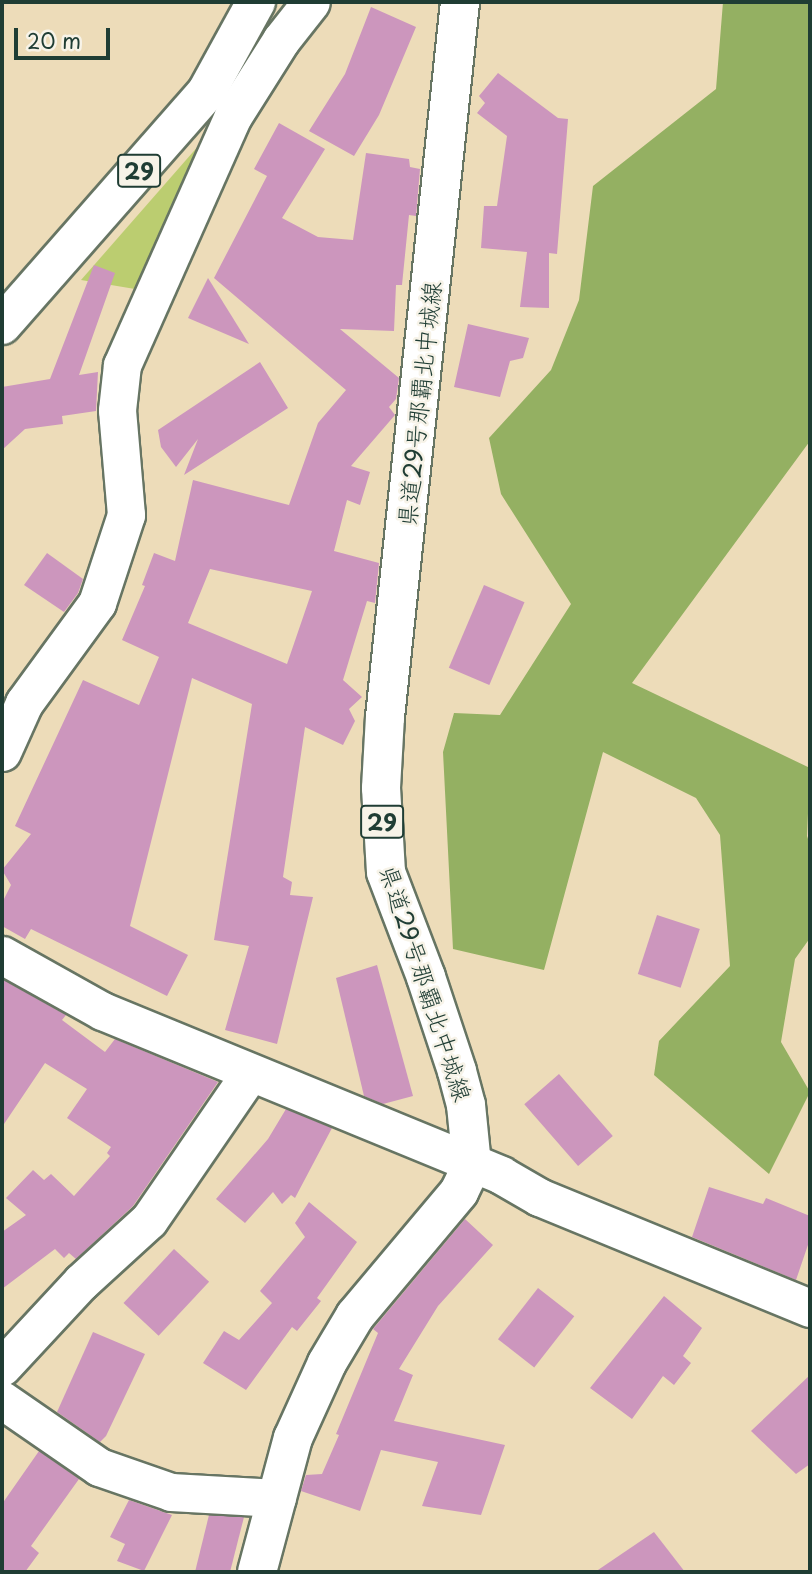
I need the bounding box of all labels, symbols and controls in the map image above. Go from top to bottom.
scale bar [18,14,114,58]
text: 20 m [27,24,81,56]
road number: 29 [116,152,162,190]
street label: 県道29号那覇北中城線 [392,280,446,528]
road number: 29 [359,802,405,842]
street label: 県道29号那覇北中城線 [374,861,478,1105]

